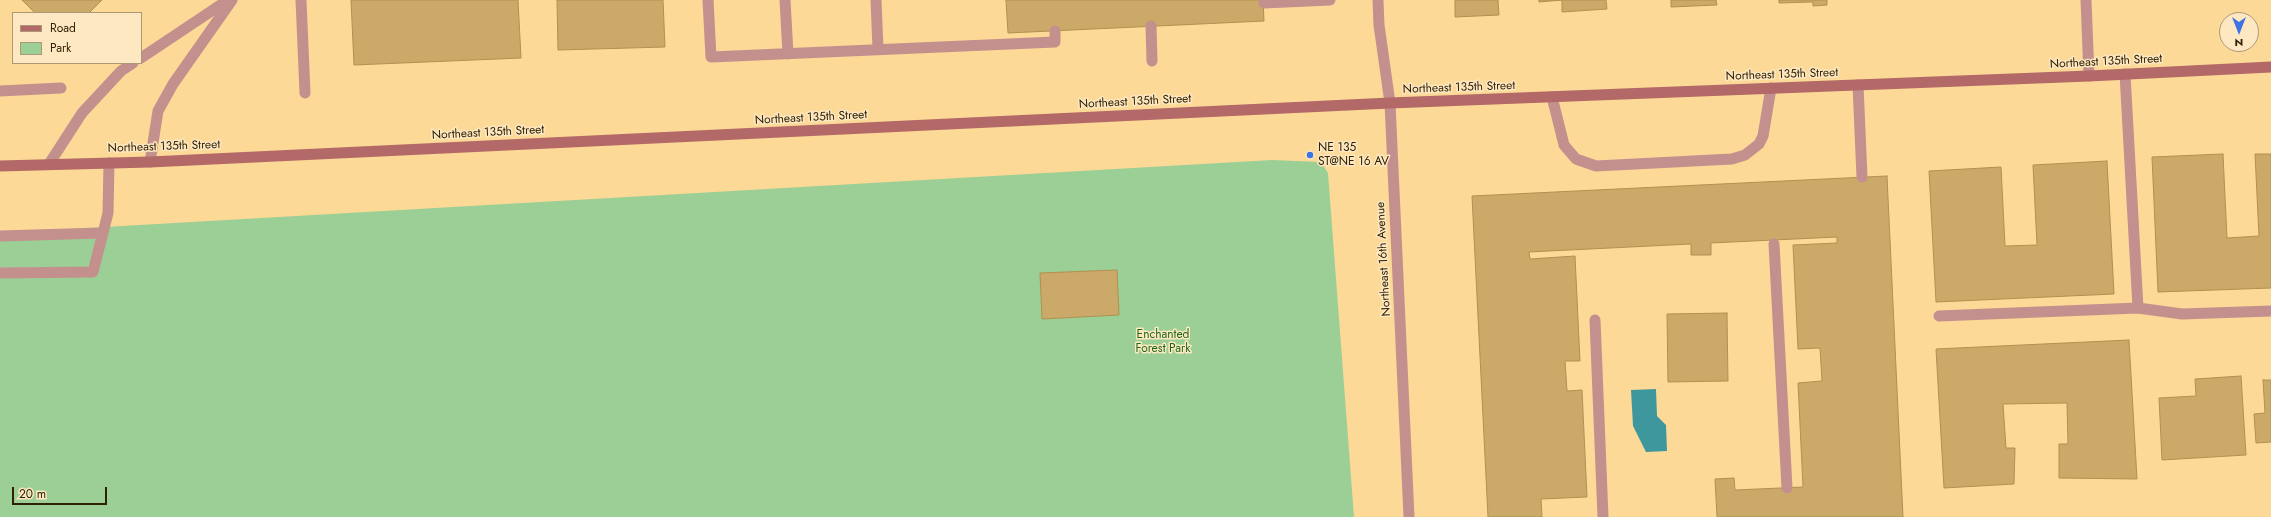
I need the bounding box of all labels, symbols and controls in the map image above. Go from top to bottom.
legend [12,12,142,64]
north arrow [2219,12,2259,52]
text: Road [50,19,76,37]
text: N [2235,35,2243,51]
text: Park [50,39,71,57]
street label: Northeast 135th Street [2049,52,2163,72]
street label: Northeast 135th Street [1726,66,1838,84]
street label: Northeast 135th Street [1403,79,1515,97]
street label: Northeast 135th Street [1078,92,1192,112]
street label: Northeast 135th Street [754,108,868,128]
street label: Northeast 135th Street [431,123,545,143]
street label: Northeast 135th Street [108,138,220,156]
place label: NE 135 ST@NE 16 AV [1318,141,1389,169]
marker: NE 135 ST@NE 16 AV [1305,150,1315,160]
street label: Northeast 16th Avenue [1374,201,1394,317]
park label: Enchanted Forest Park [1135,328,1191,356]
scale bar [14,479,109,505]
text: 20 m [19,485,46,503]

